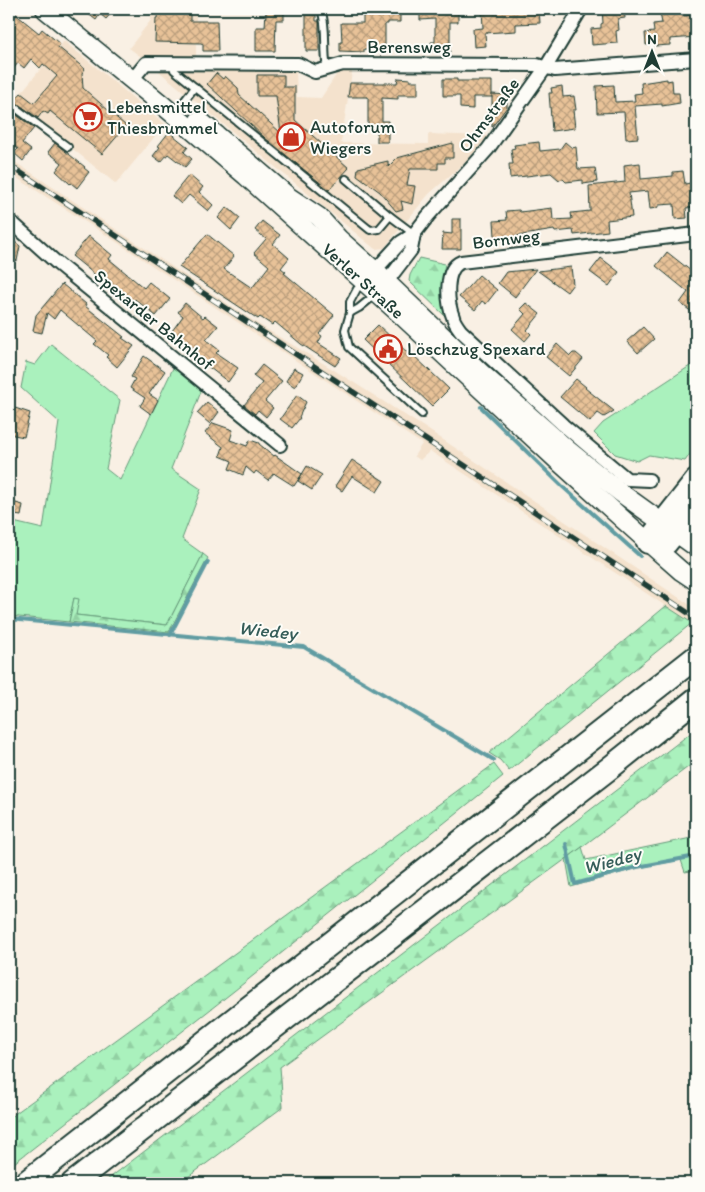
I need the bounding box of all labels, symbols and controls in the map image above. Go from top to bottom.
north arrow [628,28,678,78]
text: N [647,31,657,48]
street label: Berensweg [367,36,452,58]
street label: Ohmstraße [454,73,524,157]
place label: Lebensmittel Thiesbrummel [107,96,218,139]
supermarket icon: Lebensmittel Thiesbrummel [73,102,103,132]
place label: Autoforum Wiegers [310,116,395,159]
shop icon: Autoforum Wiegers [276,122,306,152]
street label: Bornweg [471,224,542,254]
street label: Verler Straße [317,238,409,324]
street label: Spexarder Bahnhof [90,265,219,375]
public building icon: Löschzug Spexard [373,334,403,364]
place label: Löschzug Spexard [407,338,546,360]
water label: Wiedey [238,616,300,645]
water label: Wiedey [581,841,645,879]

